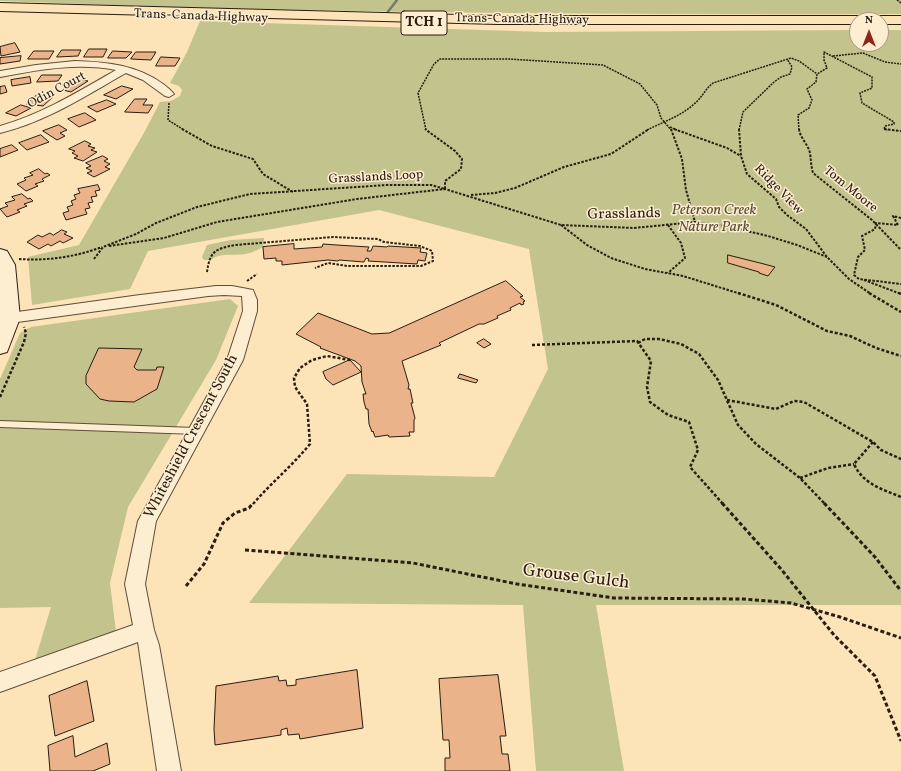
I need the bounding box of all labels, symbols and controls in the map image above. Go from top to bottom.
street label: Trans-Canada Highway [134,7,268,27]
road number: TCH 1 [401,11,447,35]
street label: Trans-Canada Highway [455,11,589,29]
north arrow [849,12,889,52]
text: N [865,13,873,28]
street label: Odin Court [25,69,89,113]
street label: Ridge View [750,162,806,218]
street label: Tom Moore [820,163,880,217]
street label: Grasslands Loop [328,168,424,188]
park label: Peterson Creek Nature Park [672,202,756,237]
street label: Grasslands [587,205,661,225]
street label: Whiteshield Crescent South [141,352,243,522]
street label: Grouse Gulch [521,561,631,595]

